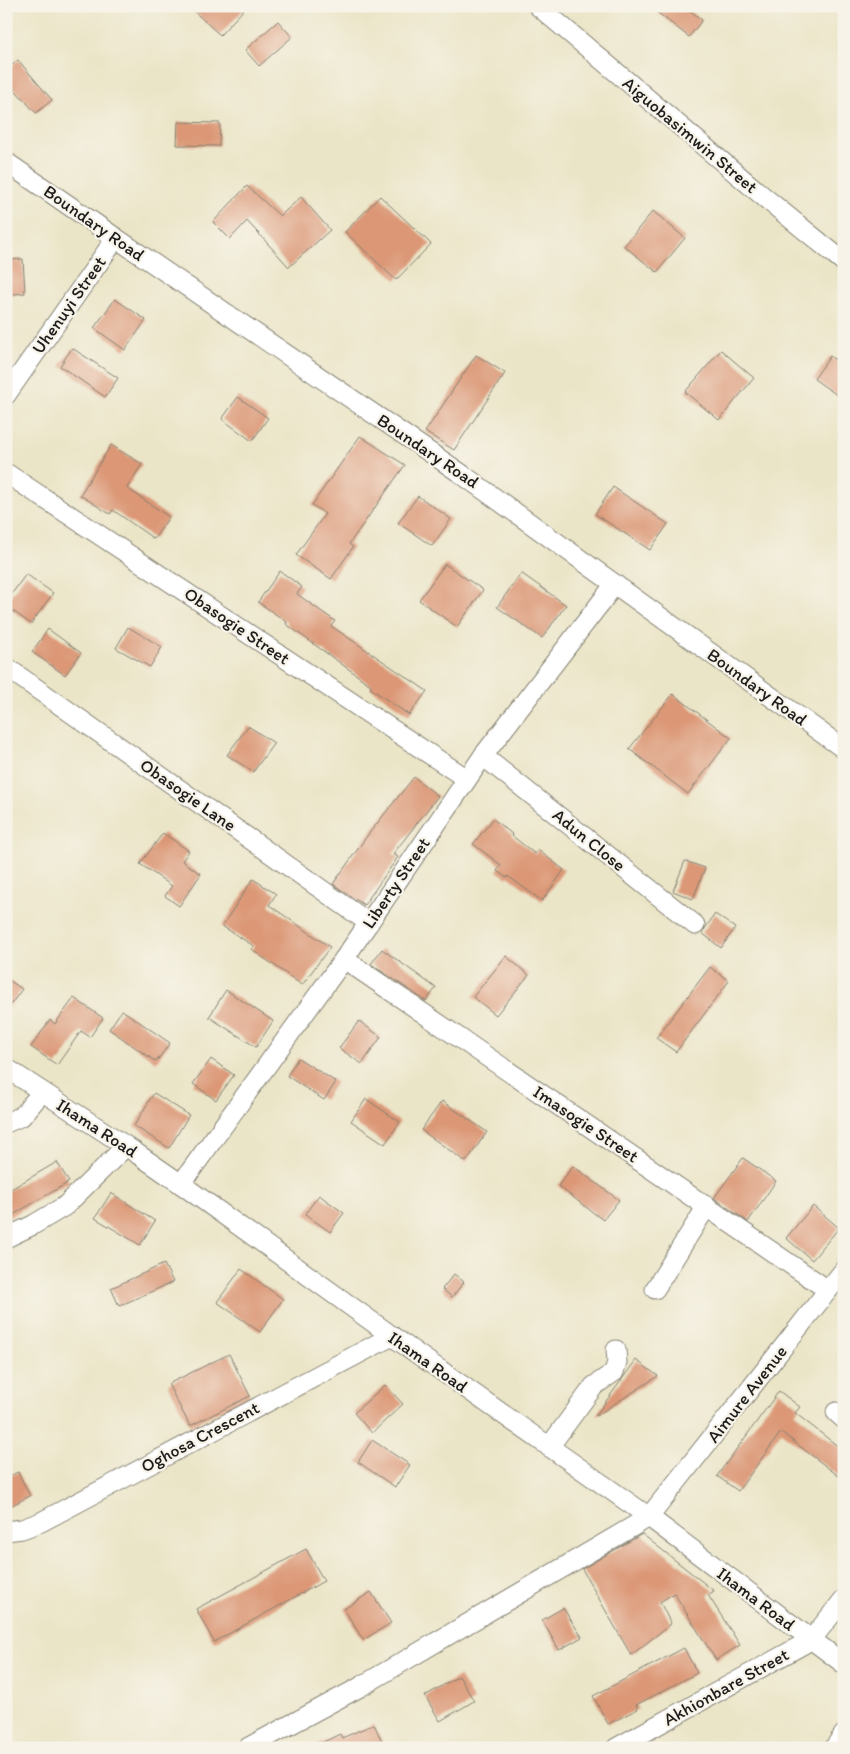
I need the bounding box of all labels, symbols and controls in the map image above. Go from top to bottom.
street label: Aiguobasimwin Street [618,72,762,198]
street label: Boundary Road [39,180,149,266]
street label: Uhenuyi Street [27,252,111,358]
street label: Boundary Road [373,409,483,493]
street label: Obasogie Street [180,582,294,670]
street label: Boundary Road [703,643,811,731]
street label: Obasogie Lane [136,754,240,836]
street label: Adun Close [548,804,630,876]
street label: Liberty Street [357,833,435,933]
street label: Imasogie Street [529,1081,643,1167]
street label: Ihama Road [52,1094,142,1162]
street label: Ihama Road [384,1327,472,1398]
street label: Aimure Avenue [702,1341,792,1447]
street label: Oghosa Crescent [137,1396,263,1477]
street label: Ihama Road [712,1562,800,1636]
street label: Akhionbare Street [659,1643,793,1731]

